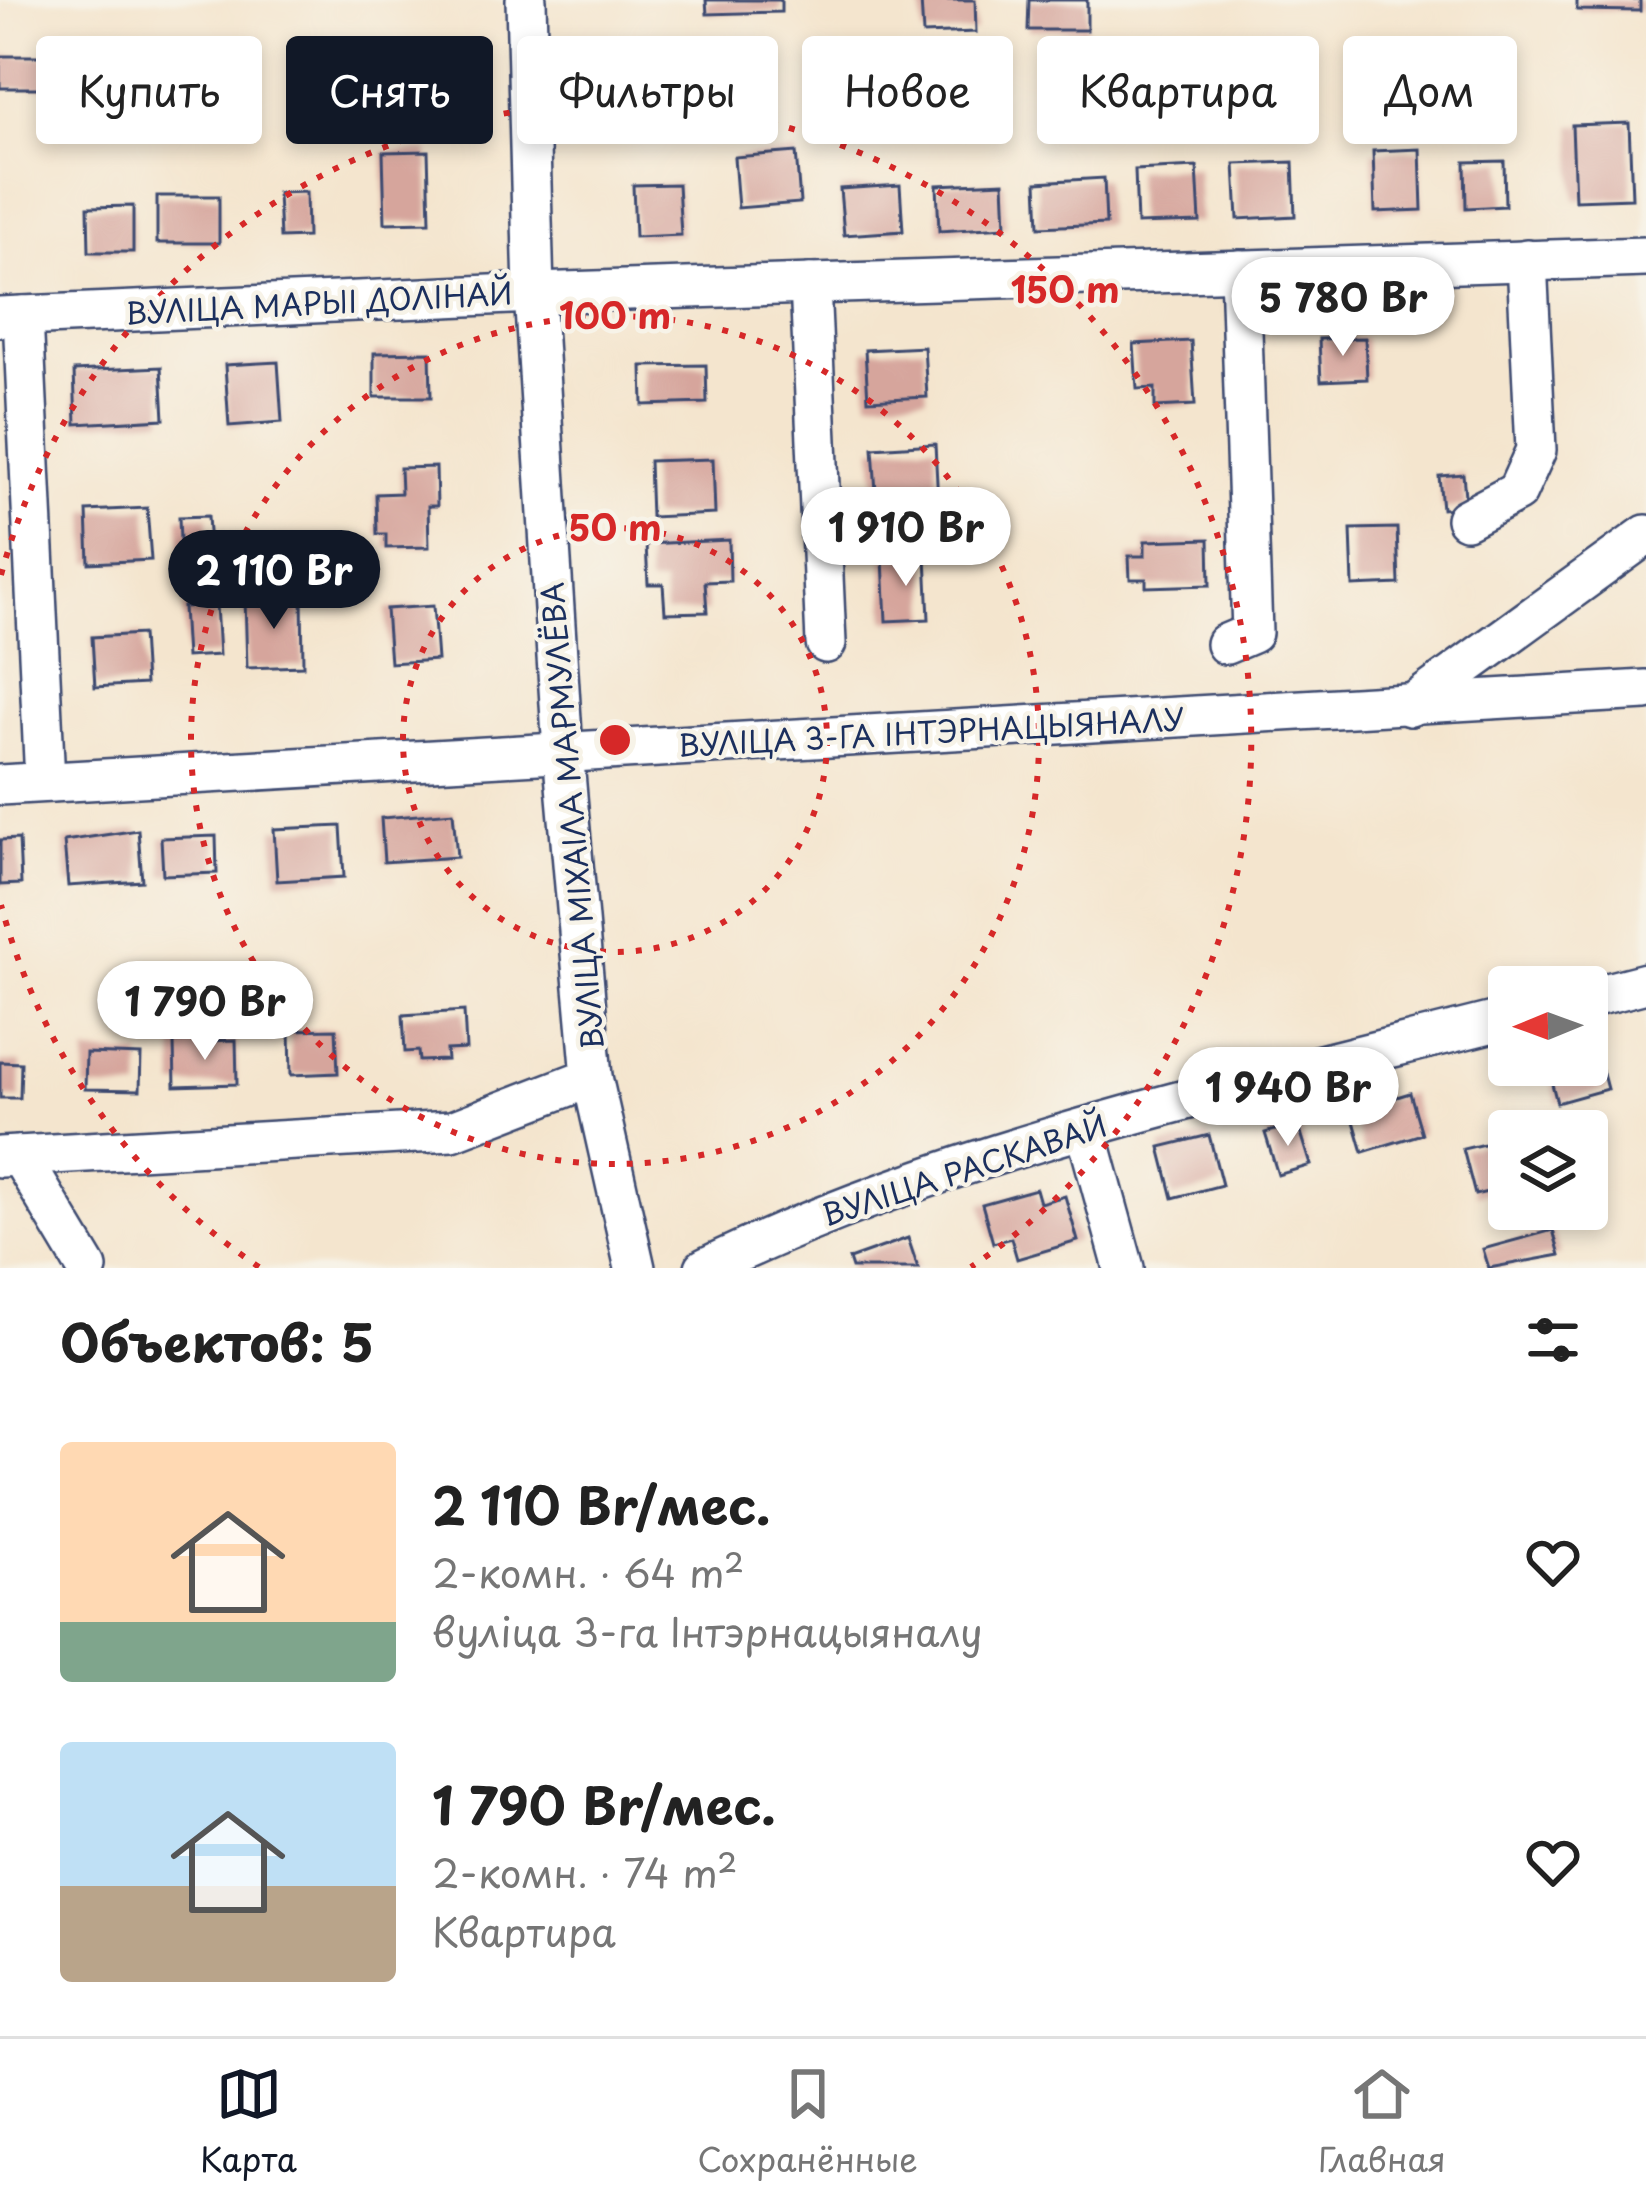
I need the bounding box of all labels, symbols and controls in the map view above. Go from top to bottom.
chip: Купить [36,36,262,144]
chip: Снять [286,36,493,144]
chip: Фильтры [517,36,778,144]
chip: Новое [802,36,1013,144]
chip: Квартира [1037,36,1319,144]
chip: Дом [1343,36,1517,144]
pin: 5 780 Br [1219,257,1467,359]
text: 150 m [1010,261,1120,315]
text: 5 780 Br [1259,266,1427,325]
street label: ВУЛІЦА МАРЫІ ДОЛІНАЙ [124,269,514,335]
text: 100 m [559,287,671,341]
pin: 1 910 Br [782,487,1030,589]
text: 1 910 Br [828,496,984,555]
text: 50 m [568,499,662,553]
pin: 2 110 Br [150,530,398,632]
text: 2 110 Br [195,539,353,598]
street label: ВУЛІЦА МІХАІЛА МАРМУЛЁВА [528,581,614,1051]
street label: ВУЛІЦА 3-ГА ІНТЭРНАЦЫЯНАЛУ [677,695,1185,767]
centre of rings [594,719,636,761]
pin: 1 790 Br [81,961,329,1063]
north arrow [1488,966,1608,1086]
map controls [1488,966,1608,1230]
text: 1 790 Br [124,970,286,1029]
pin: 1 940 Br [1164,1047,1412,1149]
text: 1 940 Br [1205,1056,1371,1115]
street label: ВУЛІЦА РАСКАВАЙ [816,1102,1112,1236]
button: layers [1488,1110,1608,1230]
text: Объектов: 5 [60,1302,374,1379]
icon: filters [1520,1307,1586,1373]
text: 2 110 Br/мес. [432,1465,770,1542]
icon: home [156,1490,300,1634]
icon: heart [1520,1529,1586,1595]
text: 2-комн. · 64 m² [432,1542,744,1601]
text: вуліца 3-га Інтэрнацыяналу [432,1601,983,1660]
text: 1 790 Br/мес. [432,1765,776,1842]
icon: home [156,1790,300,1934]
icon: heart [1520,1829,1586,1895]
text: 2-комн. · 74 m² [432,1842,738,1901]
text: Квартира [432,1901,616,1960]
tab: Карта [200,2061,297,2183]
tab: Сохранённые [697,2061,918,2183]
tab: Главная [1318,2061,1446,2183]

